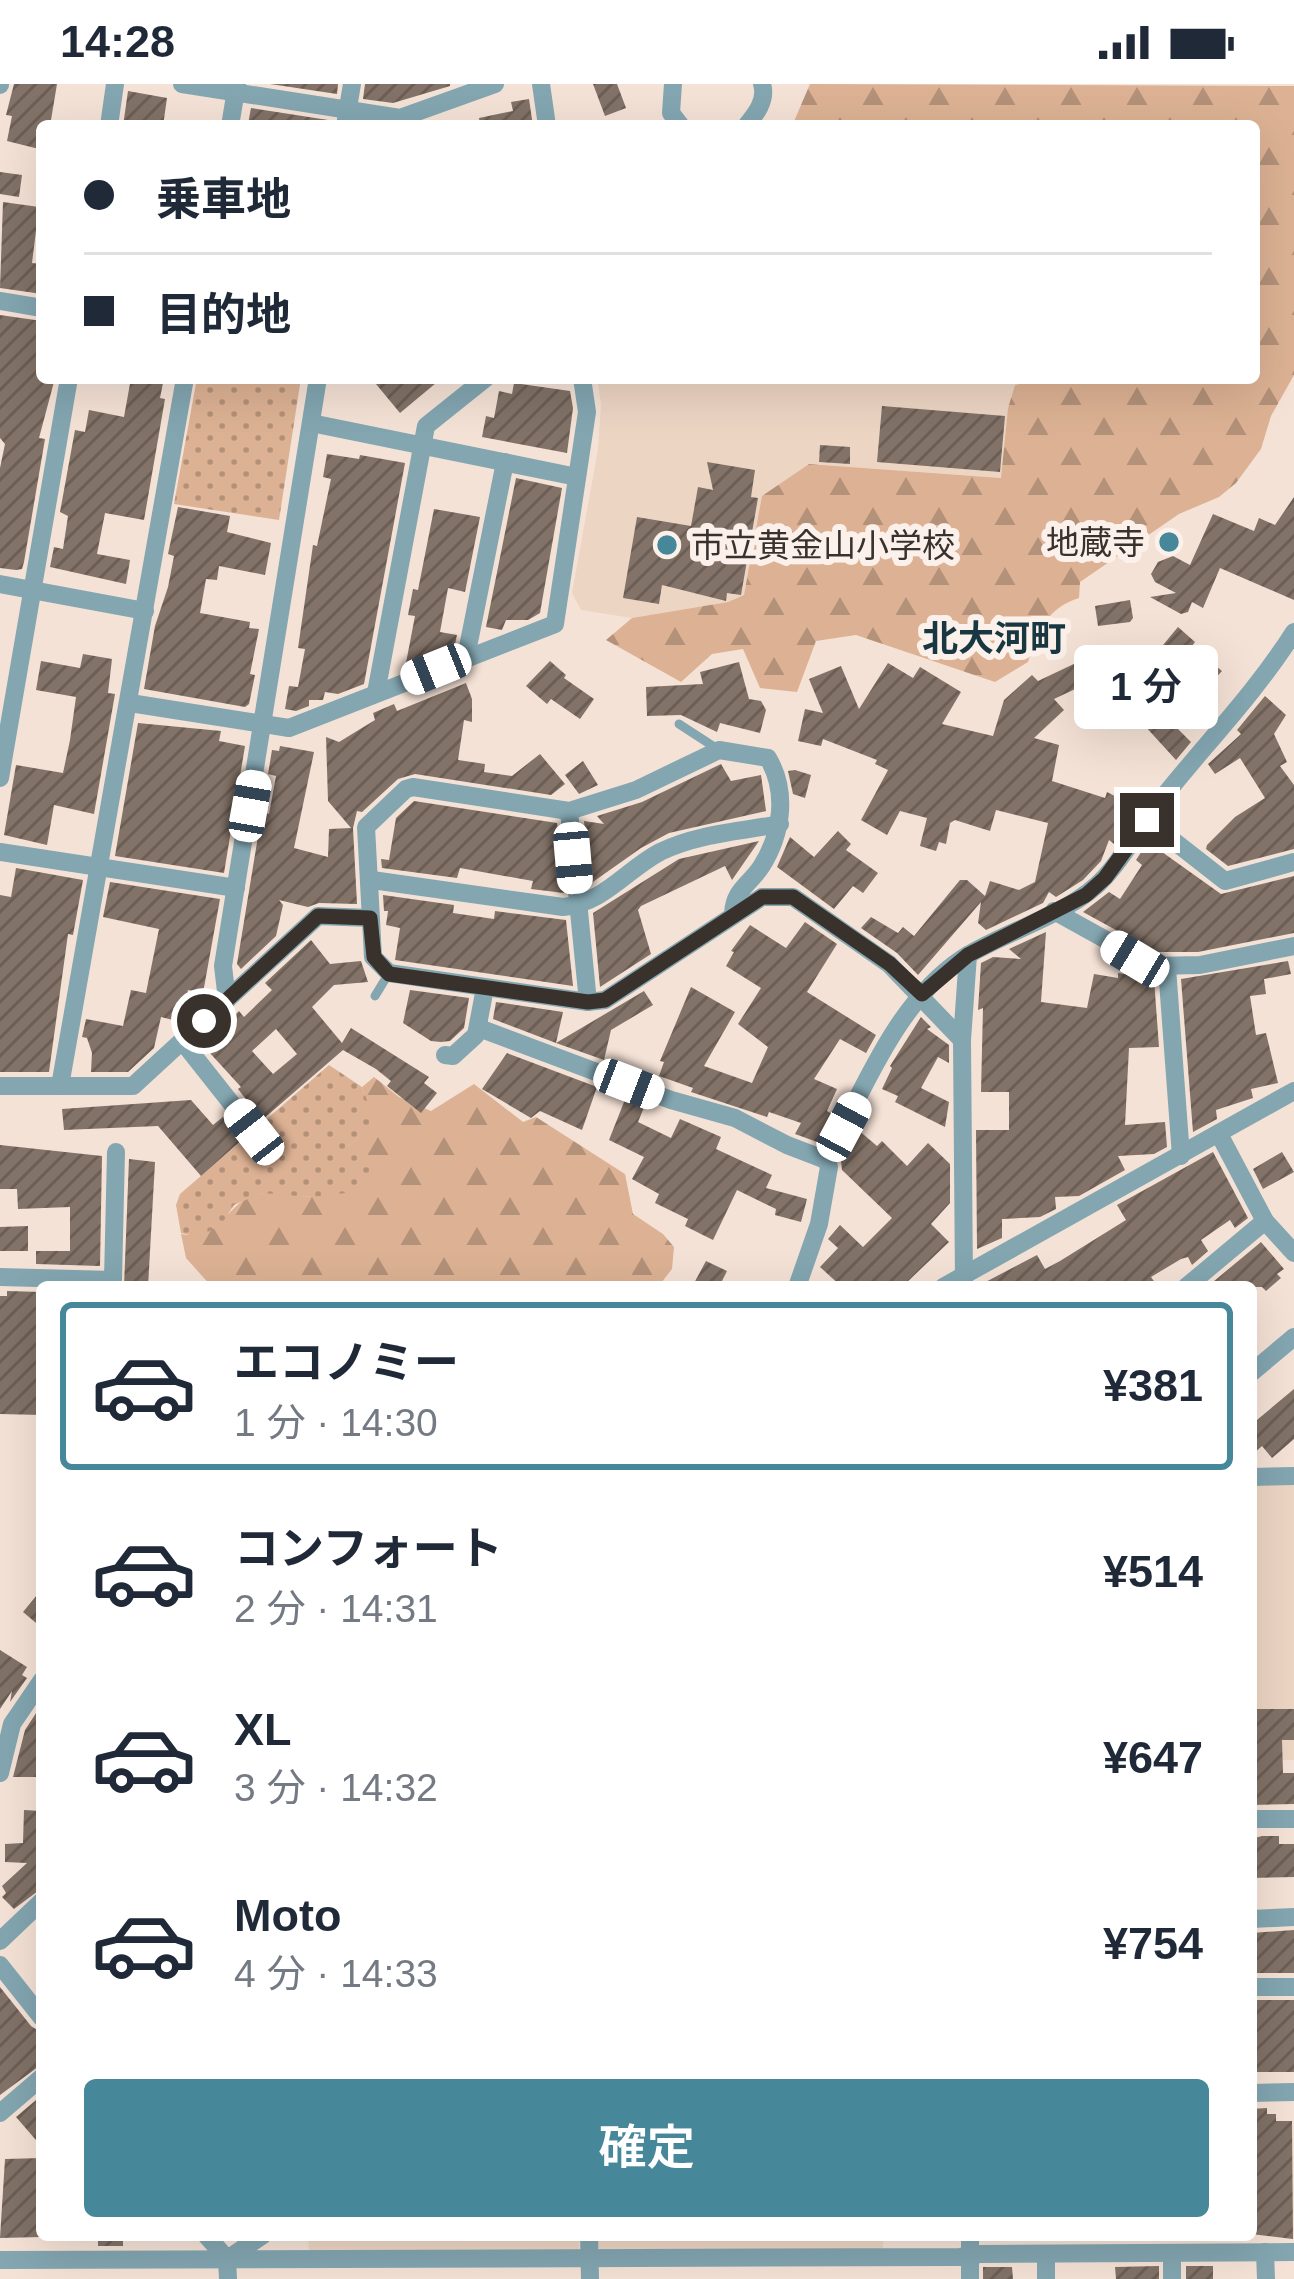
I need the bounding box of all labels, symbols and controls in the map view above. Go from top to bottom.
text: 14:28 [60,16,175,67]
text: 乗車地 [156,174,291,225]
text: 目的地 [156,289,291,340]
place label: 地蔵寺 [1046,524,1145,561]
place label: 市立黄金山小学校 [691,527,955,564]
marker: 地蔵寺 [1156,529,1182,555]
marker: 市立黄金山小学校 [654,532,680,558]
district label: 北大河町 [922,618,1066,659]
car [396,639,476,699]
callout: 1 分 [1075,646,1219,730]
text: 1 分 [1110,665,1182,708]
car [226,767,274,845]
route end [1120,793,1174,847]
car [552,821,594,895]
car [1095,925,1175,993]
route start [177,994,231,1048]
car [589,1054,669,1114]
car [811,1087,877,1167]
car [218,1093,290,1171]
icon: car [90,1332,198,1440]
text: エコノミー [234,1337,459,1388]
text: ¥381 [1103,1360,1203,1411]
text: 1 分 · 14:30 [234,1401,438,1444]
icon: car [90,1518,198,1626]
text: コンフォート [234,1523,503,1574]
text: ¥514 [1103,1546,1203,1597]
text: 2 分 · 14:31 [234,1587,438,1630]
icon: car [90,1704,198,1812]
text: XL [234,1704,292,1755]
text: ¥647 [1103,1732,1203,1783]
text: 3 分 · 14:32 [234,1766,438,1809]
icon: car [90,1890,198,1998]
text: Moto [234,1890,341,1941]
text: ¥754 [1103,1918,1203,1969]
text: 4 分 · 14:33 [234,1952,438,1995]
button: 確定 [84,2079,1209,2217]

